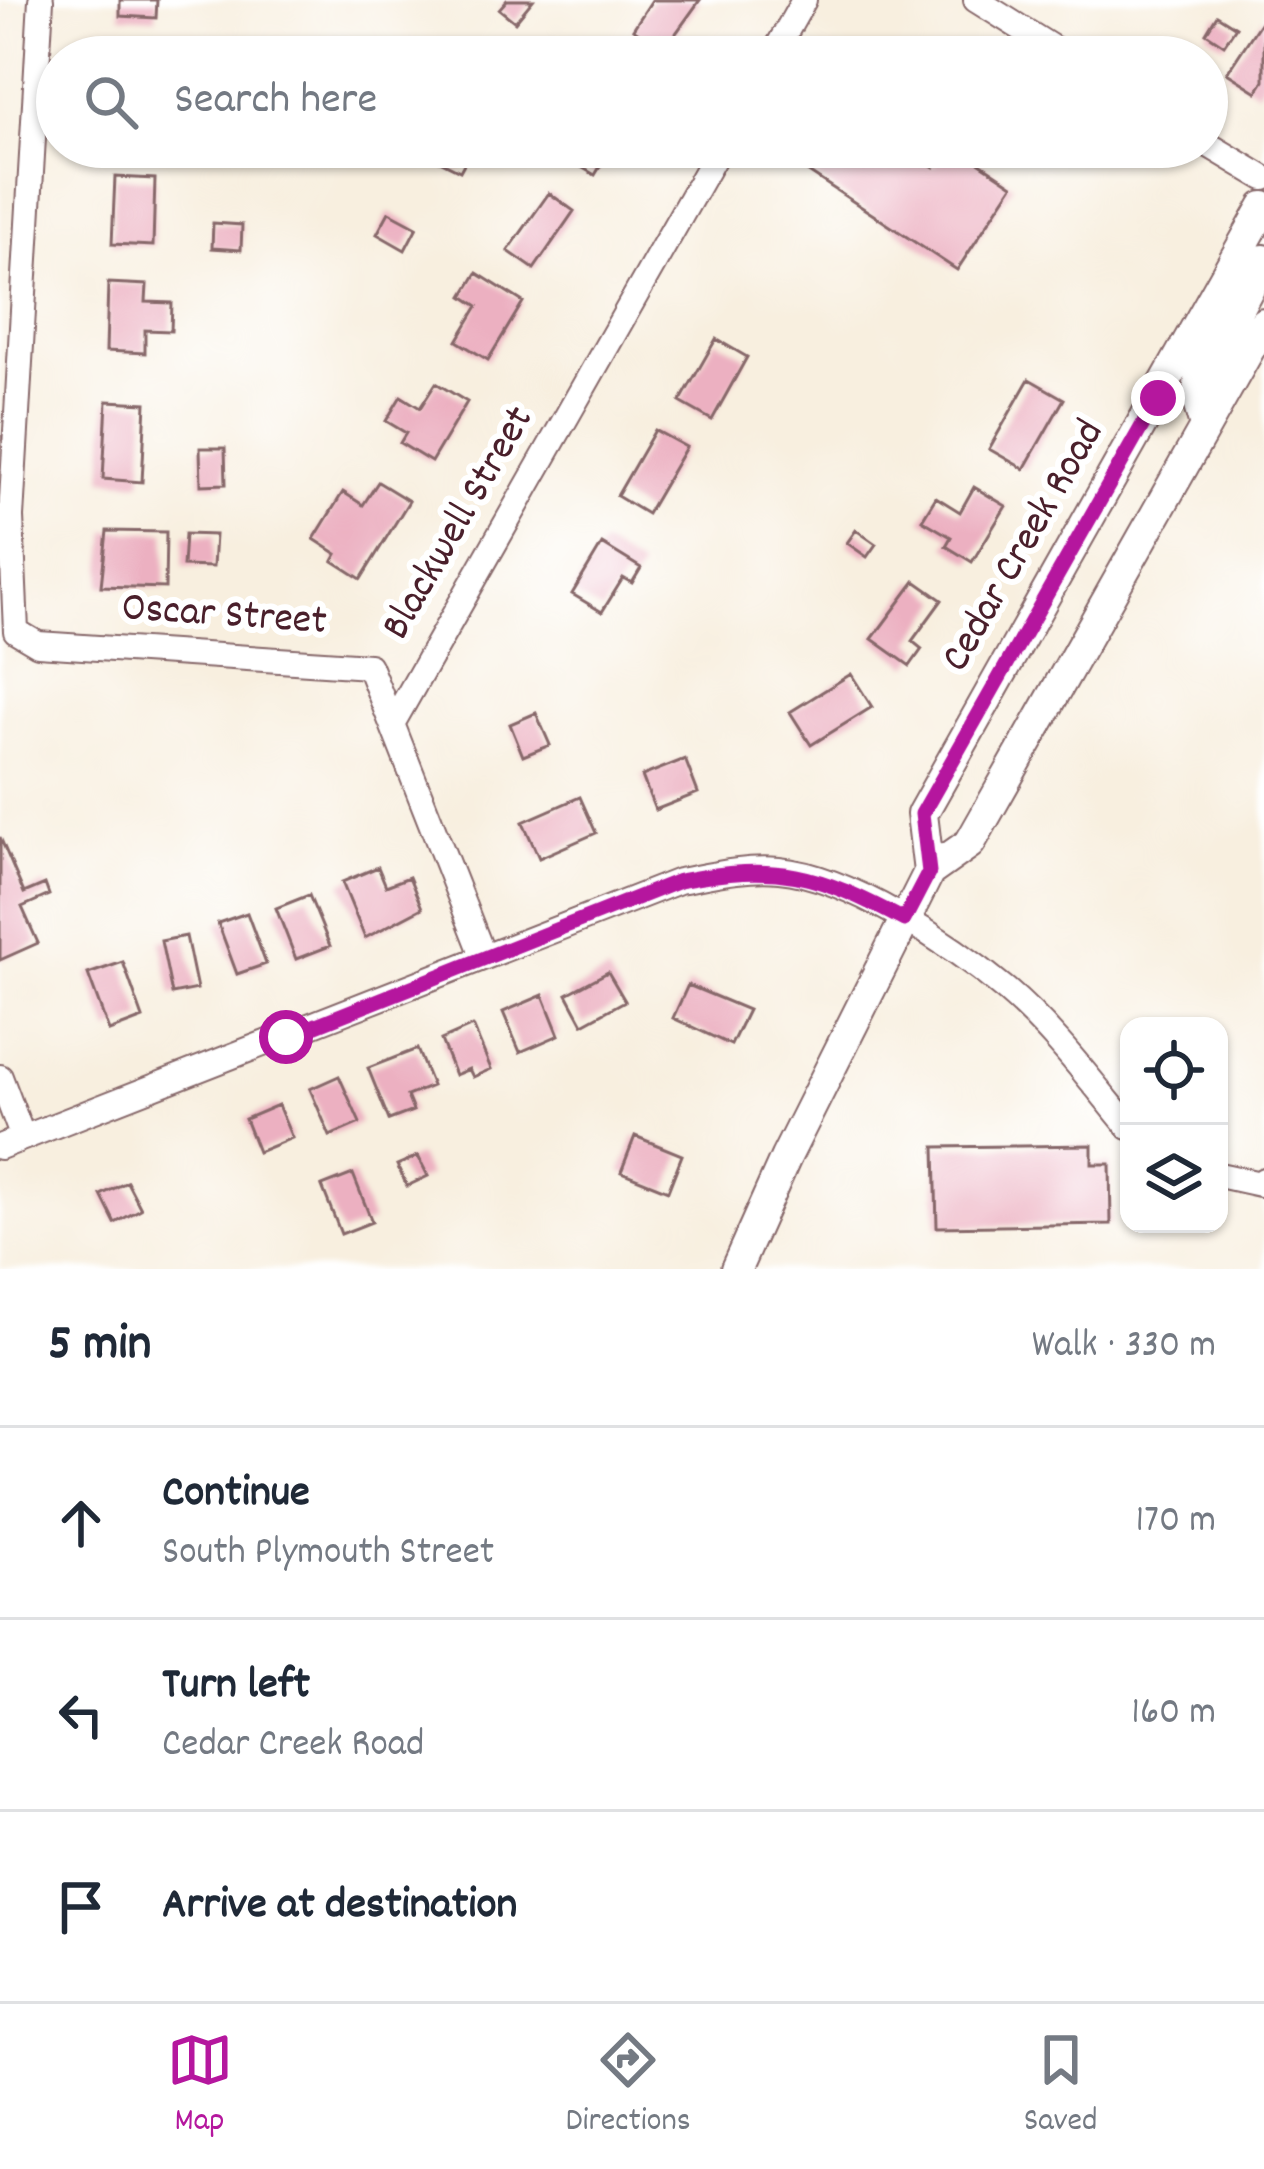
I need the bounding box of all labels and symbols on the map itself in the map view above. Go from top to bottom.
route end [1131,371,1185,425]
street label: Blackwell Street [369,396,551,652]
street label: Cedar Creek Road [928,410,1122,684]
street label: Oscar Street [119,580,329,654]
route start [259,1010,313,1064]

